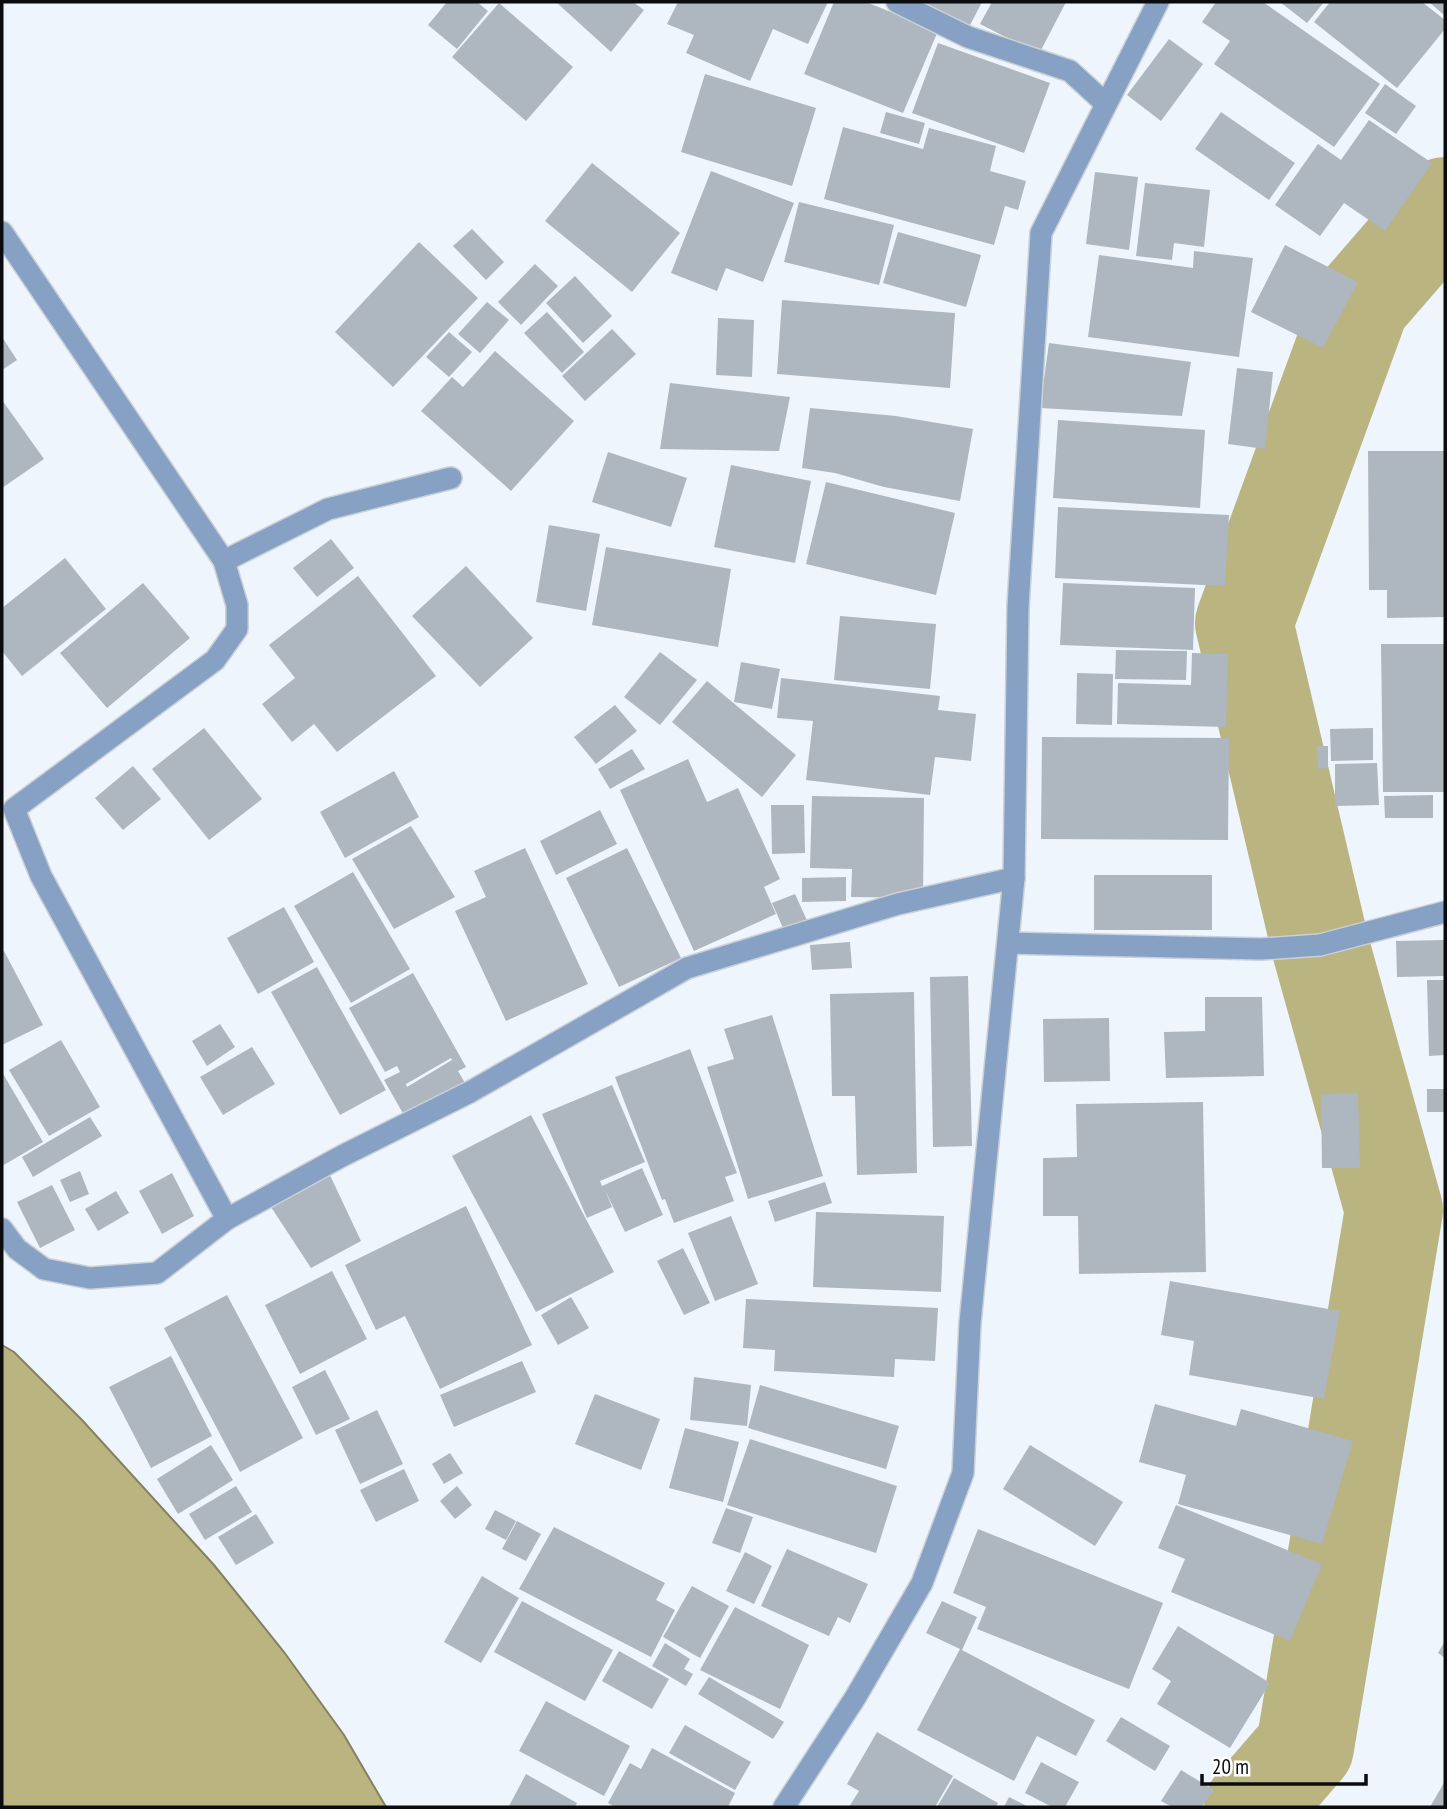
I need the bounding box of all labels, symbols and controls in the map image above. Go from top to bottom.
scale bar [1202,1742,1366,1786]
text: 20 m [1212,1753,1249,1780]

